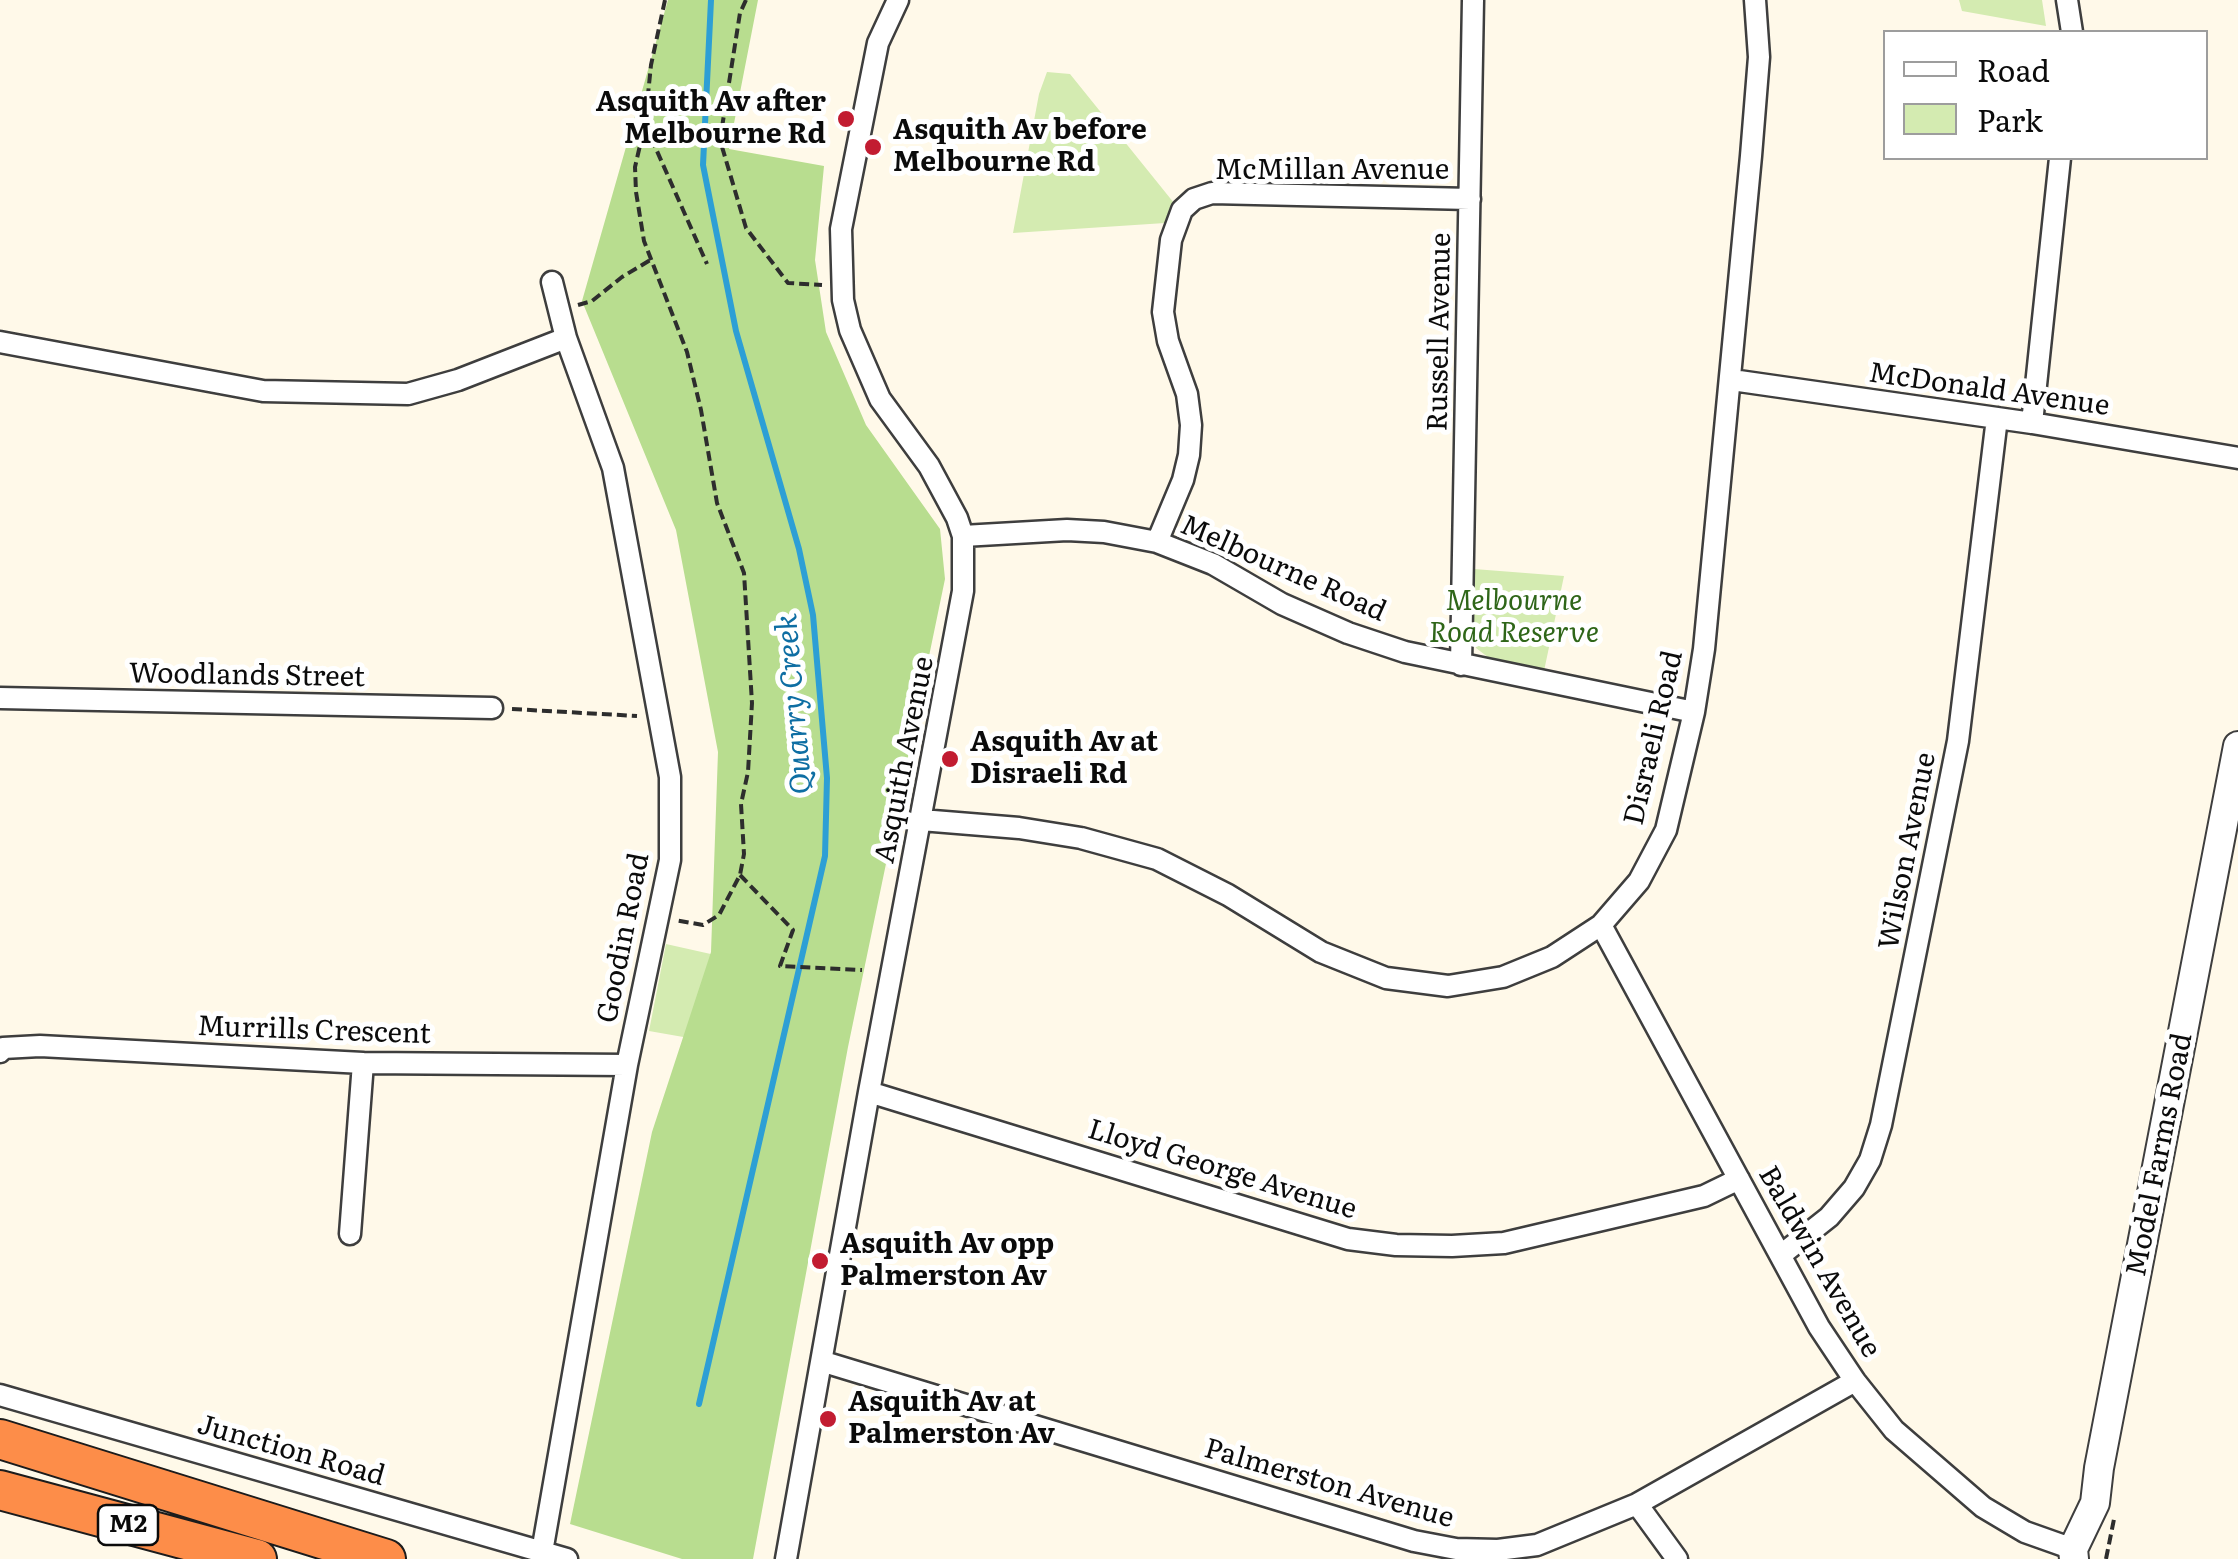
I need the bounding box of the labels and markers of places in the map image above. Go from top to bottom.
place label: Asquith Av after Melbourne Rd [596,86,826,152]
marker: Asquith Av after Melbourne Rd [835,108,857,130]
place label: Asquith Av before Melbourne Rd [893,114,1147,180]
marker: Asquith Av before Melbourne Rd [862,136,884,158]
place label: Asquith Av at Disraeli Rd [970,726,1158,792]
marker: Asquith Av at Disraeli Rd [939,748,961,770]
place label: Asquith Av opp Palmerston Av [840,1228,1054,1294]
marker: Asquith Av opp Palmerston Av [809,1250,831,1272]
place label: Asquith Av at Palmerston Av [848,1386,1055,1452]
marker: Asquith Av at Palmerston Av [817,1408,839,1430]

